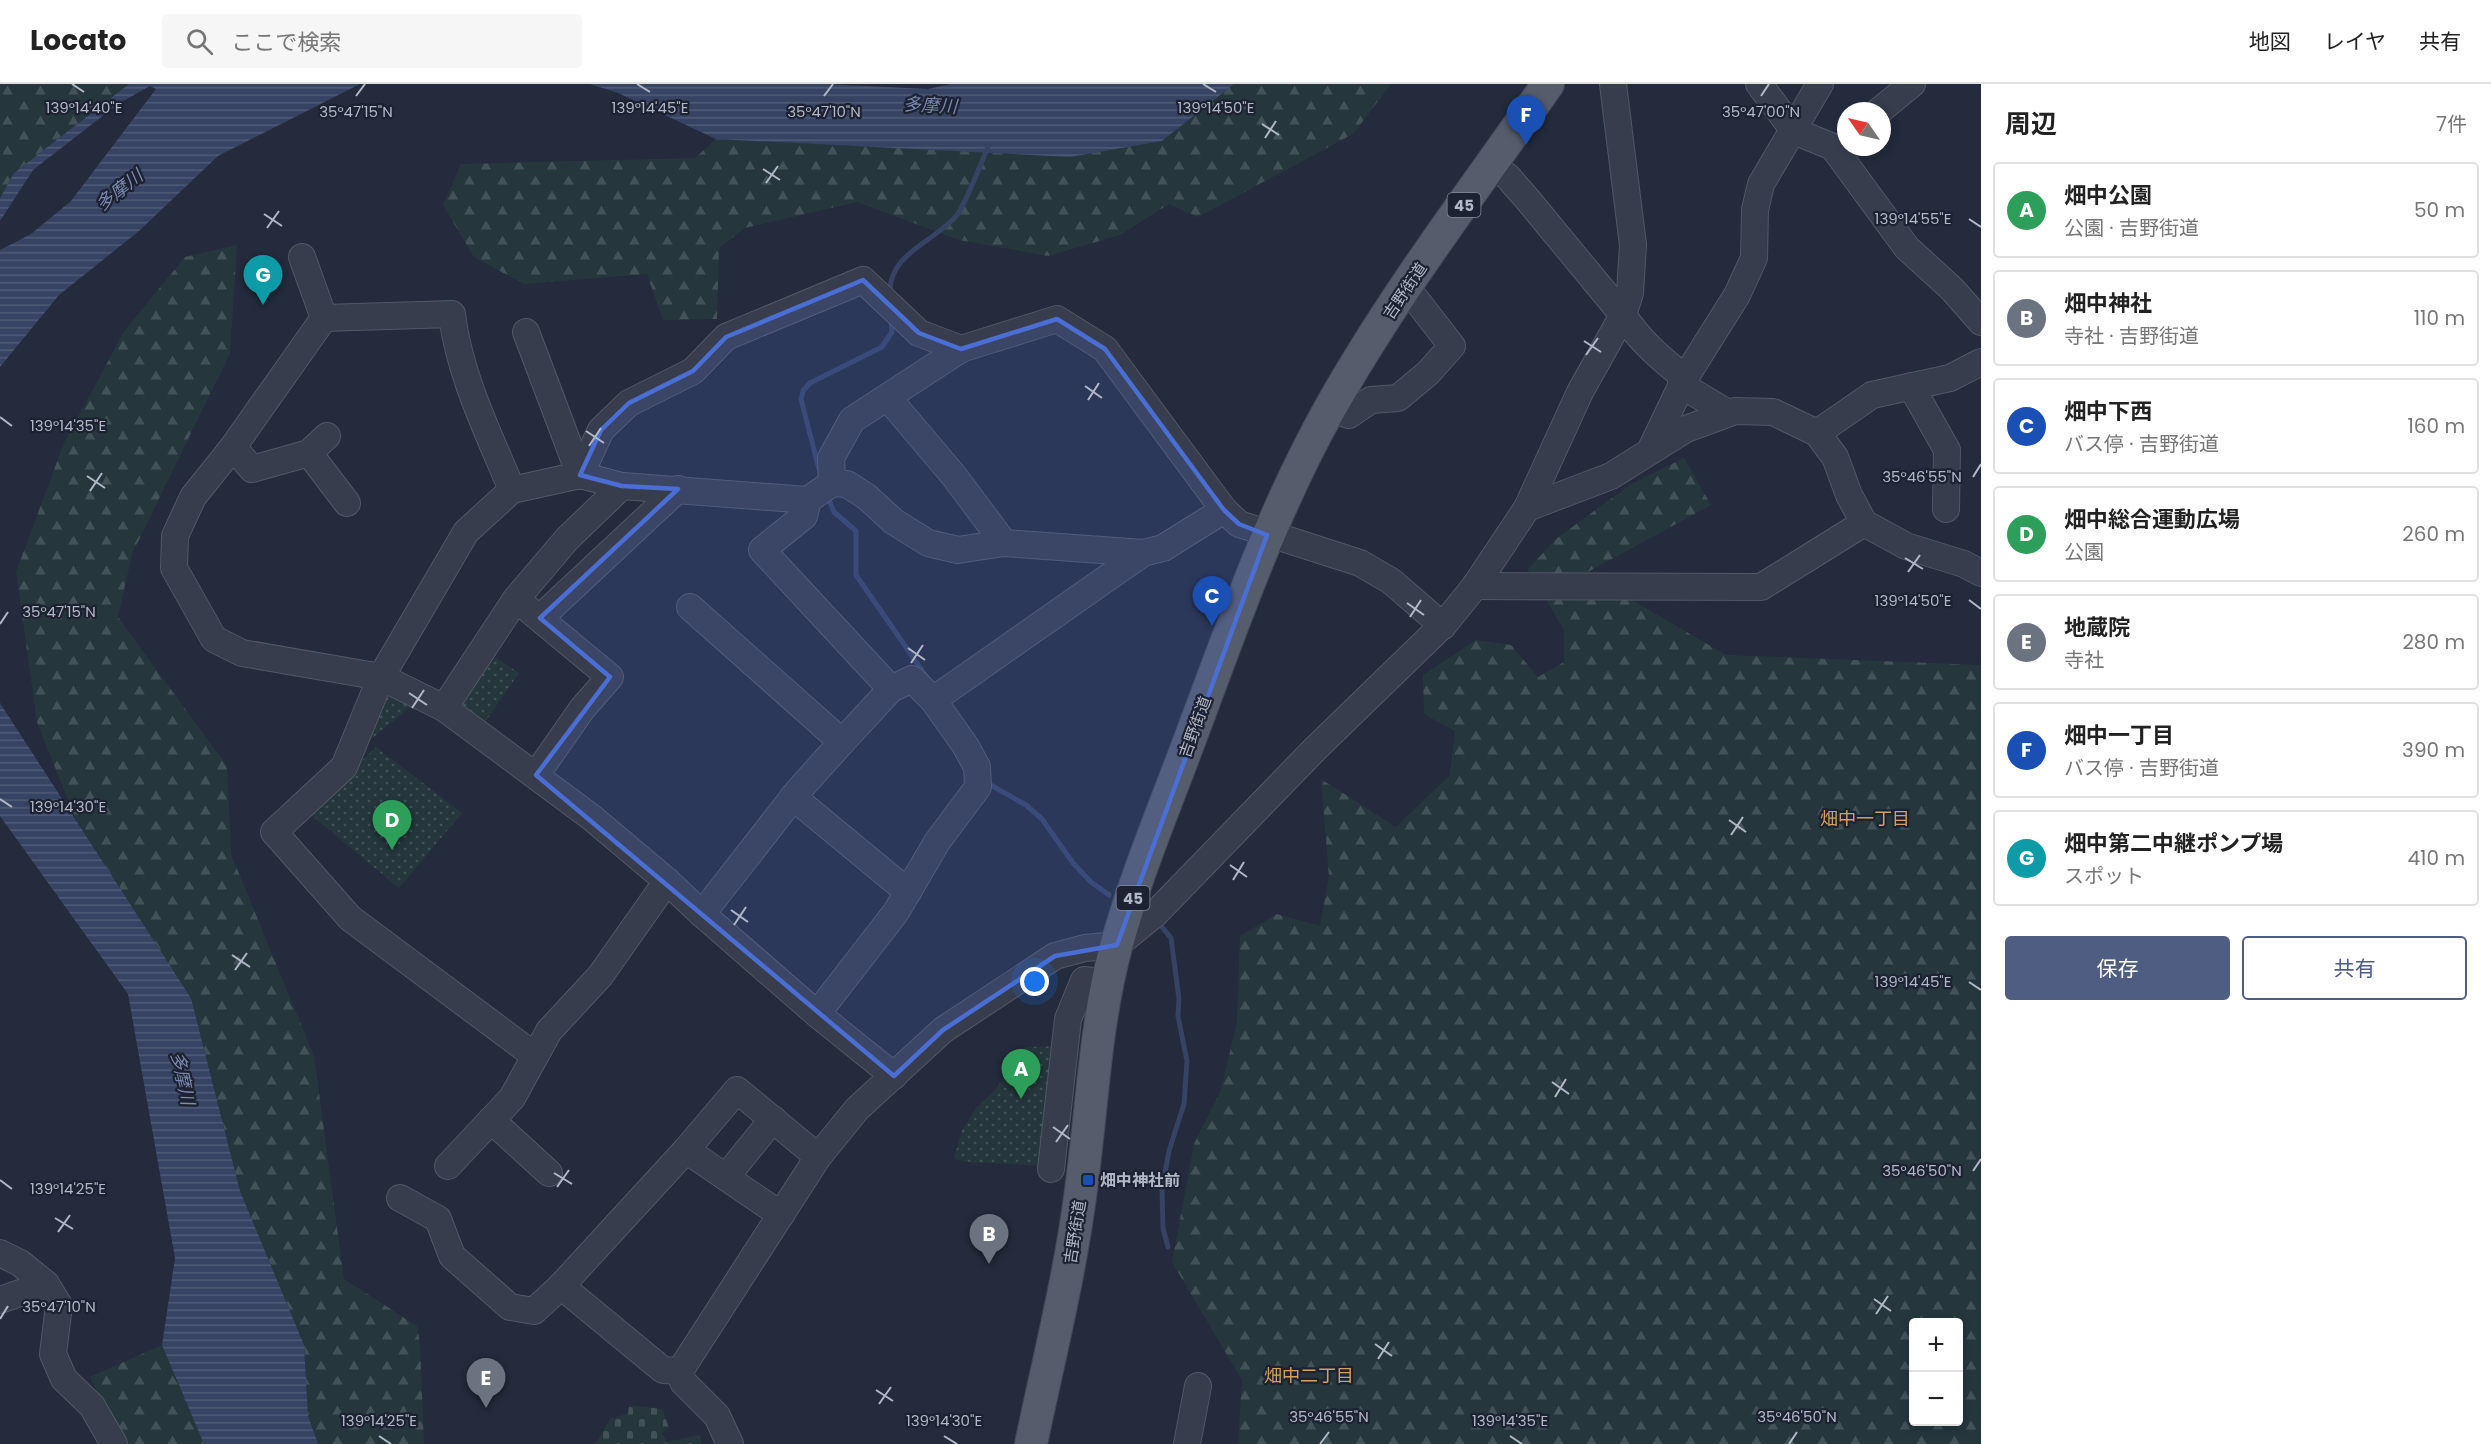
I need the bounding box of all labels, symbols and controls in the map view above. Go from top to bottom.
search box [162,14,582,68]
text: Locato [30,21,126,60]
icon: search [183,25,216,58]
text: ここで検索 [231,27,341,58]
text: 地図 [2249,27,2291,56]
text: レイヤ [2324,27,2386,56]
text: 共有 [2419,27,2461,56]
water label: 多摩川 [902,91,960,119]
pin: F [1506,95,1546,145]
text: 139°14'40"E [46,97,122,118]
text: 139°14'45"E [612,97,688,118]
text: 139°14'50"E [1178,97,1254,118]
text: 35°47'15"N [319,101,393,122]
text: 35°47'10"N [787,101,861,122]
text: 35°47'00"N [1722,101,1800,122]
north arrow [1837,102,1891,156]
text: 周辺 [2005,106,2057,142]
text: 7件 [2436,110,2467,138]
water label: 多摩川 [90,162,150,216]
text: 畑中公園 [2064,180,2152,211]
road number: 45 [1448,193,1480,217]
text: A [2019,196,2034,224]
text: 50 m [2414,196,2465,224]
text: 139°14'55"E [1875,208,1951,229]
text: 公園 · 吉野街道 [2064,214,2199,242]
pin: G [244,256,282,305]
street label: 吉野街道 [1378,258,1432,324]
text: 畑中神社 [2064,288,2152,319]
text: B [2020,304,2033,332]
text: 110 m [2414,304,2465,332]
text: 寺社 · 吉野街道 [2064,322,2199,350]
text: 畑中下西 [2064,396,2152,427]
text: C [2019,412,2034,440]
text: 160 m [2407,412,2465,440]
text: 139°14'35"E [30,415,106,436]
text: バス停 · 吉野街道 [2064,430,2219,458]
text: 35°46'55"N [1882,466,1962,487]
text: 畑中総合運動広場 [2064,504,2240,535]
text: D [2019,520,2034,548]
text: 260 m [2402,520,2465,548]
text: 公園 [2064,538,2104,566]
pin: C [1192,576,1232,626]
text: 139°14'50"E [1875,590,1951,611]
text: 35°47'15"N [22,601,96,622]
text: 地蔵院 [2064,612,2130,643]
text: E [2021,628,2032,656]
text: 280 m [2402,628,2465,656]
text: 寺社 [2064,646,2104,674]
street label: 吉野街道 [1173,693,1217,761]
text: 畑中一丁目 [2064,720,2174,751]
text: F [2021,736,2032,764]
text: 390 m [2402,736,2465,764]
text: バス停 · 吉野街道 [2064,754,2219,782]
text: 139°14'30"E [30,796,106,817]
pin: D [372,800,412,850]
district label: 畑中一丁目 [1820,806,1910,831]
text: 畑中第二中継ポンプ場 [2064,828,2283,859]
text: G [2019,844,2034,872]
text: 410 m [2408,844,2465,872]
text: スポット [2064,862,2144,890]
road number: 45 [1116,886,1150,910]
button: 保存 [2005,936,2230,1000]
button: 共有 [2242,936,2467,1000]
your location [1020,967,1049,996]
text: 139°14'45"E [1875,971,1951,992]
water label: 多摩川 [165,1049,201,1109]
pin: A [1002,1050,1040,1099]
text: 35°46'50"N [1882,1160,1962,1181]
place label: 畑中神社前 [1100,1169,1180,1192]
marker: 畑中神社前 [1081,1173,1095,1187]
text: 139°14'25"E [30,1178,106,1199]
street label: 吉野街道 [1059,1199,1091,1265]
pin: B [970,1214,1008,1264]
text: 35°47'10"N [22,1296,96,1317]
map controls [1909,1318,1963,1426]
button: + [1909,1318,1963,1372]
pin: E [466,1358,506,1408]
district label: 畑中二丁目 [1264,1363,1354,1388]
button: − [1909,1372,1963,1426]
text: 35°46'55"N [1289,1406,1369,1427]
text: 35°46'50"N [1757,1406,1837,1427]
text: 139°14'25"E [341,1410,417,1431]
text: 139°14'30"E [906,1410,982,1431]
text: 139°14'35"E [1472,1410,1548,1431]

